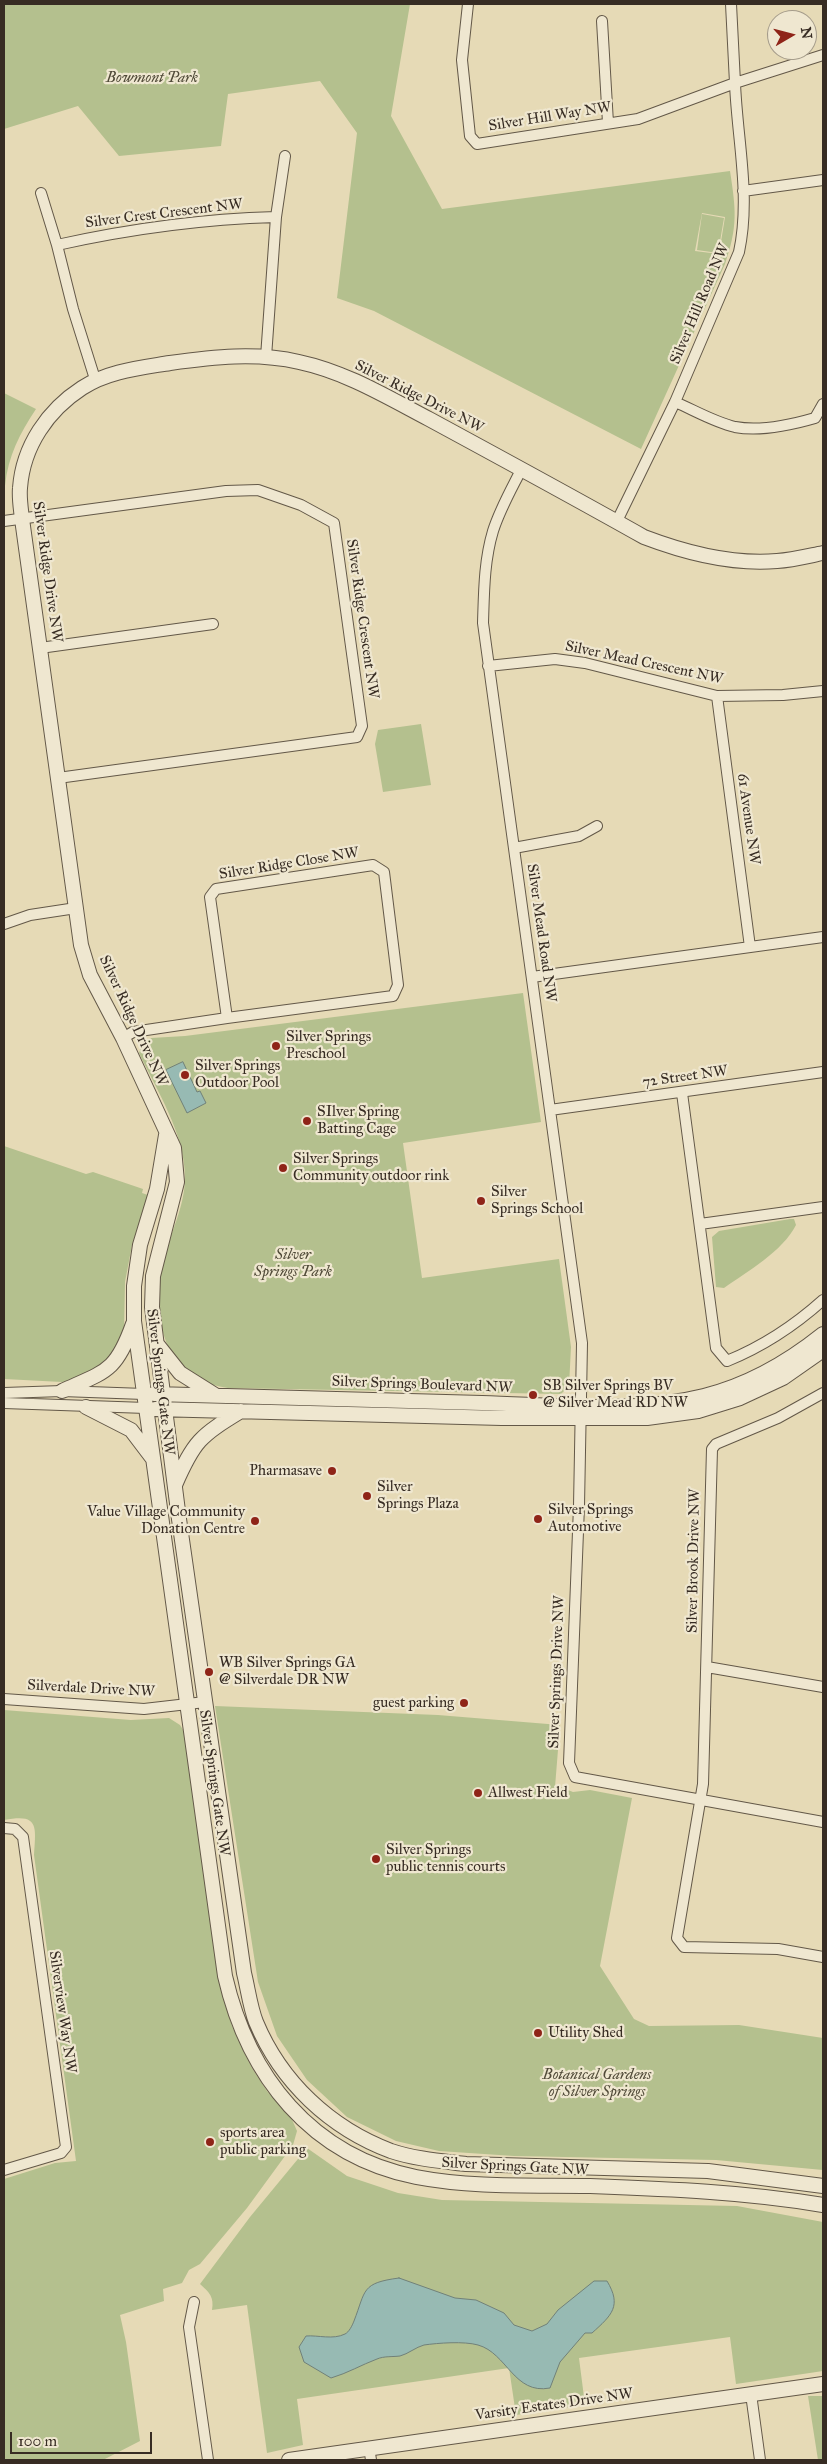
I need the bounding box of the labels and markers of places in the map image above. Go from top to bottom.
place label: Silver Springs Preschool [286,1028,371,1063]
marker: Silver Springs Preschool [270,1040,282,1052]
place label: Silver Springs Outdoor Pool [195,1057,280,1092]
marker: Silver Springs Outdoor Pool [179,1069,191,1081]
place label: SIlver Spring Batting Cage [317,1103,399,1138]
marker: SIlver Spring Batting Cage [301,1115,313,1127]
place label: Silver Springs Community outdoor rink [293,1150,449,1185]
marker: Silver Springs Community outdoor rink [277,1162,289,1174]
place label: Silver Springs School [491,1183,583,1218]
marker: Silver Springs School [475,1195,487,1207]
place label: SB Silver Springs BV @ Silver Mead RD NW [543,1377,688,1412]
marker: SB Silver Springs BV @ Silver Mead RD NW [527,1389,539,1401]
place label: Pharmasave [249,1462,322,1480]
marker: Pharmasave [326,1465,338,1477]
place label: Silver Springs Plaza [377,1478,459,1513]
marker: Silver Springs Plaza [361,1490,373,1502]
place label: Silver Springs Automotive [548,1501,633,1536]
place label: Value Village Community Donation Centre [87,1503,245,1538]
marker: Silver Springs Automotive [532,1513,544,1525]
marker: Value Village Community Donation Centre [249,1515,261,1527]
place label: WB Silver Springs GA @ Silverdale DR NW [219,1654,356,1689]
marker: WB Silver Springs GA @ Silverdale DR NW [203,1666,215,1678]
place label: guest parking [373,1694,454,1712]
marker: guest parking [458,1697,470,1709]
place label: Allwest Field [488,1784,568,1802]
marker: Allwest Field [472,1787,484,1799]
place label: Silver Springs public tennis courts [386,1841,505,1876]
marker: Silver Springs public tennis courts [370,1853,382,1865]
place label: Utility Shed [548,2024,623,2042]
marker: Utility Shed [532,2027,544,2039]
place label: sports area public parking [220,2124,306,2159]
marker: sports area public parking [204,2136,216,2148]

